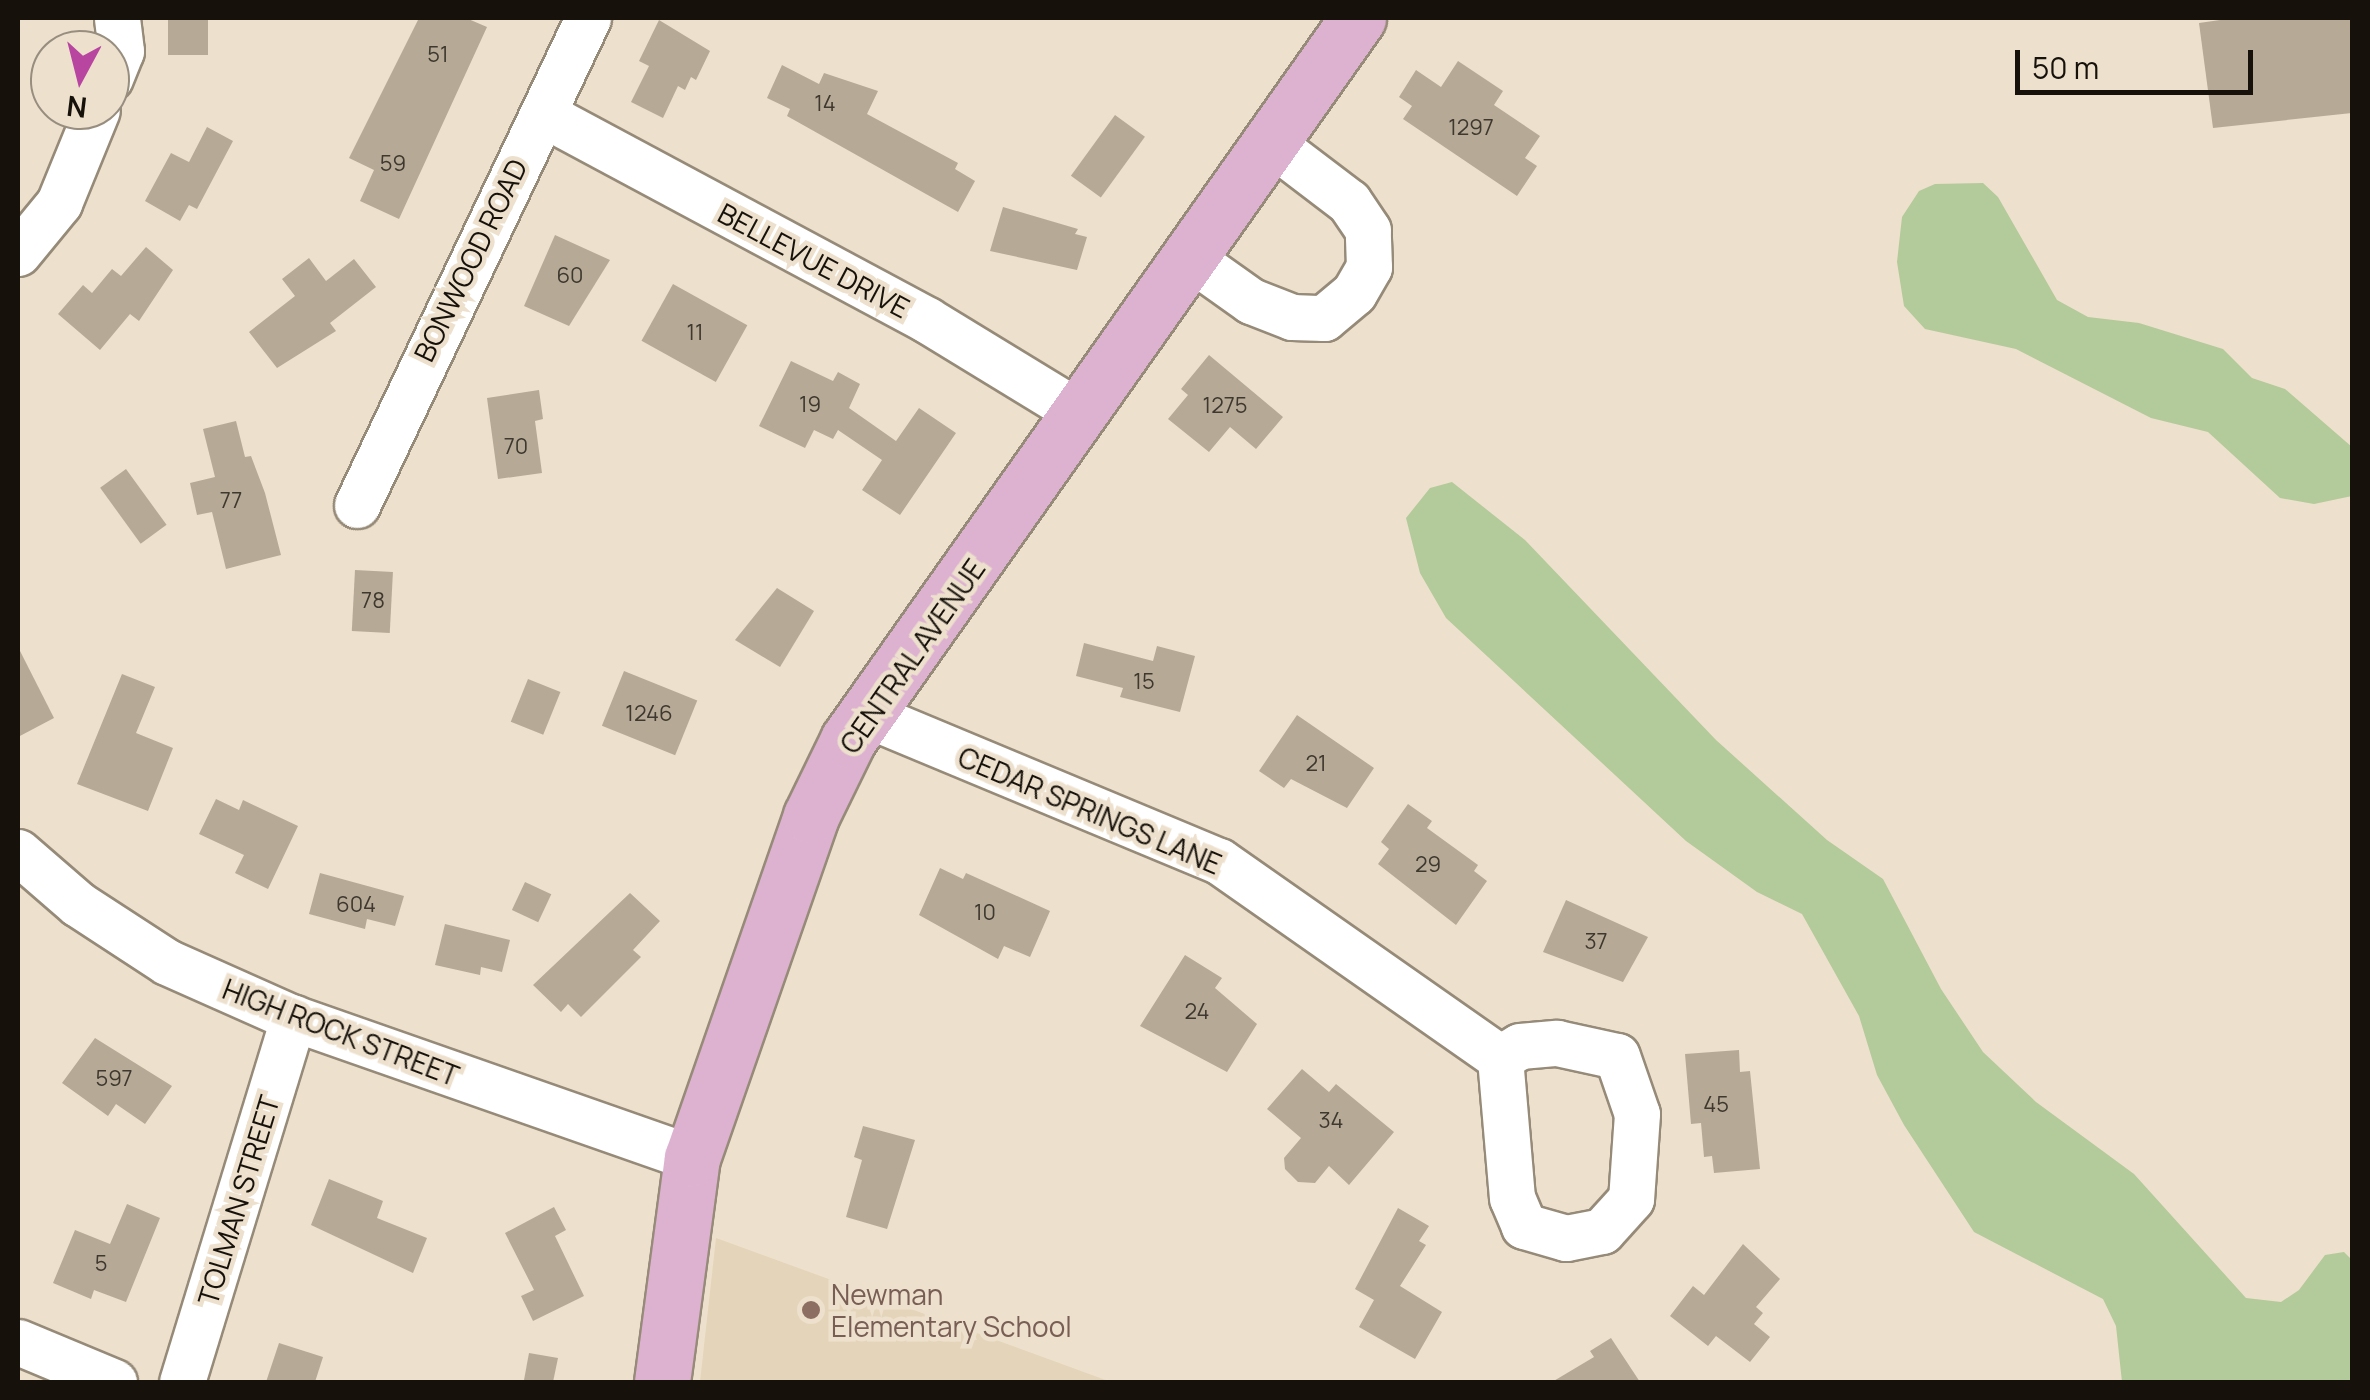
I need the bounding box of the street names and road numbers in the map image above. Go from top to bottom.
street label: BONWOOD ROAD [406,153,534,367]
street label: BELLEVUE DRIVE [713,195,915,325]
street label: CENTRAL AVENUE [832,552,992,760]
street label: CEDAR SPRINGS LANE [953,739,1227,881]
street label: HIGH ROCK STREET [218,971,464,1093]
street label: TOLMAN STREET [190,1091,286,1309]

